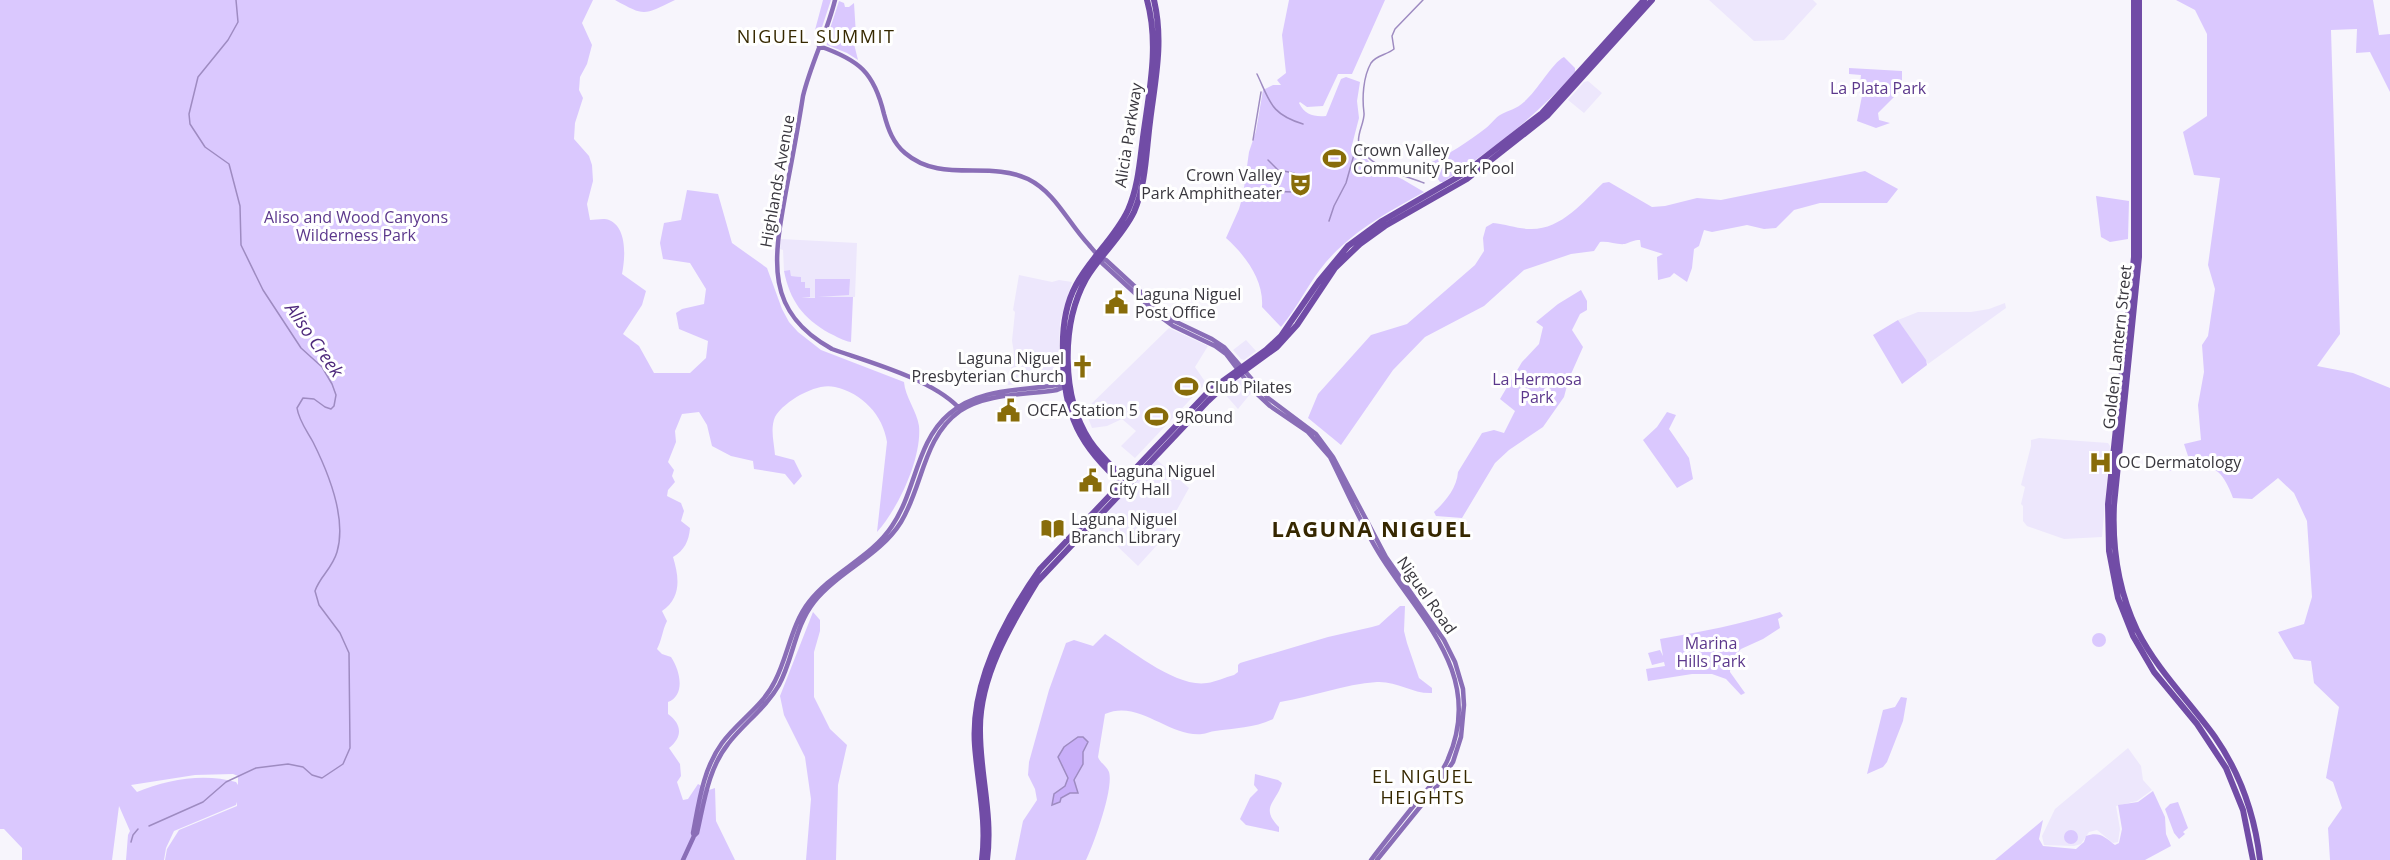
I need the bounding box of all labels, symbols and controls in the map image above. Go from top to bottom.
district label: NIGUEL SUMMIT [737,24,895,48]
park label: La Plata Park [1830,77,1927,99]
street label: Alicia Parkway [1109,80,1147,189]
street label: Highlands Avenue [755,113,799,249]
place label: Crown Valley Community Park Pool [1353,139,1514,179]
sports icon: Crown Valley Community Park Pool [1322,146,1348,172]
place label: Crown Valley Park Amphitheater [1141,164,1283,204]
theatre icon: Crown Valley Park Amphitheater [1287,171,1313,197]
park label: Aliso and Wood Canyons Wilderness Park [264,206,448,246]
street label: Golden Lantern Street [2097,264,2137,430]
place label: Laguna Niguel Post Office [1135,283,1241,323]
public building icon: Laguna Niguel Post Office [1104,290,1130,316]
water label: Aliso Creek [279,296,350,383]
place label: Laguna Niguel Presbyterian Church [912,347,1064,387]
church icon: Laguna Niguel Presbyterian Church [1069,354,1095,380]
park label: La Hermosa Park [1492,368,1582,408]
sports icon: Club Pilates [1174,374,1200,400]
place label: Club Pilates [1205,376,1292,398]
public building icon: OCFA Station 5 [996,397,1022,423]
place label: OCFA Station 5 [1027,399,1138,421]
sports icon: 9Round [1144,404,1170,430]
place label: 9Round [1175,406,1233,428]
hospital icon: OC Dermatology [2087,449,2113,475]
place label: OC Dermatology [2118,451,2242,473]
place label: Laguna Niguel City Hall [1109,460,1215,500]
public building icon: Laguna Niguel City Hall [1078,467,1104,493]
place label: Laguna Niguel Branch Library [1071,508,1181,548]
district label: LAGUNA NIGUEL [1272,513,1472,543]
library icon: Laguna Niguel Branch Library [1040,515,1066,541]
street label: Niguel Road [1392,552,1462,638]
park label: Marina Hills Park [1676,632,1746,672]
district label: EL NIGUEL HEIGHTS [1372,764,1474,809]

